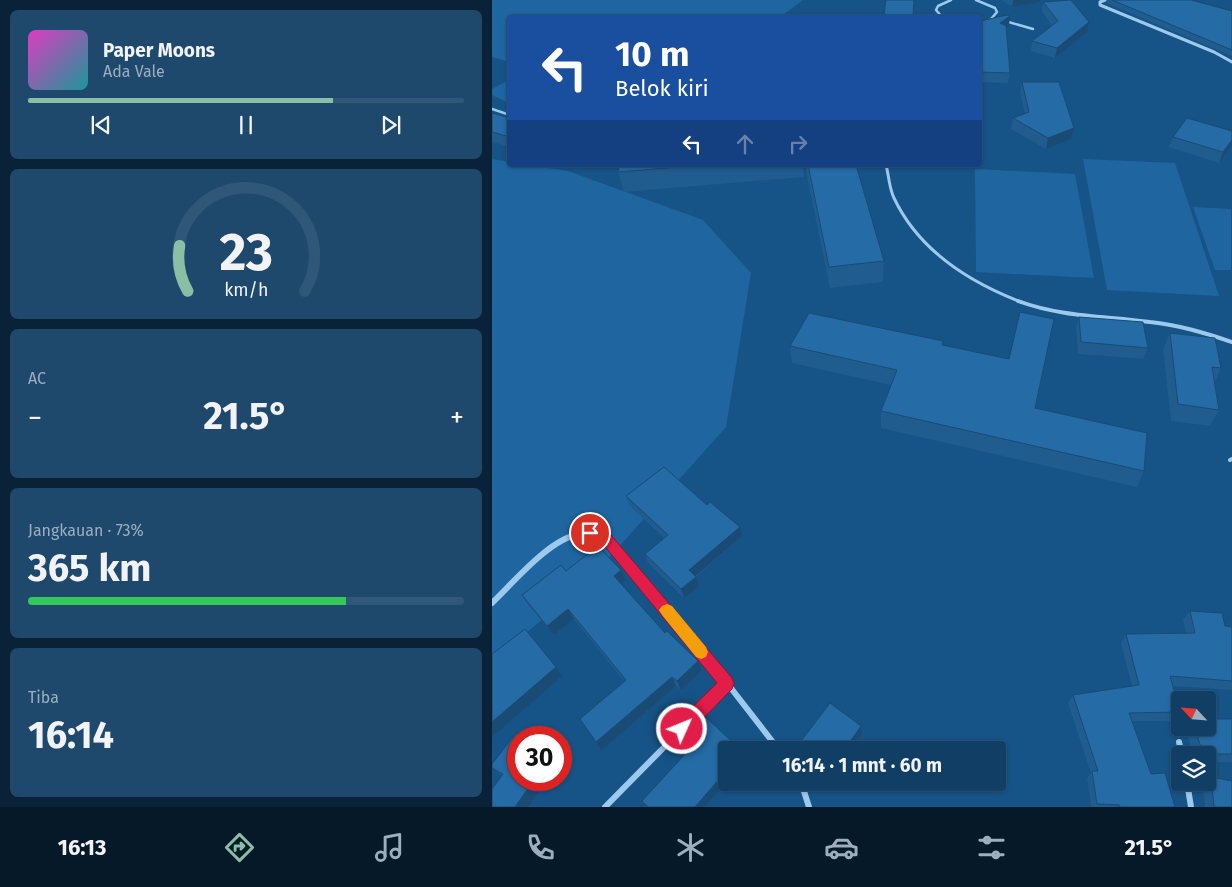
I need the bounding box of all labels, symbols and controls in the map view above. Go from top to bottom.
text: 10 m [615,33,690,75]
icon: left [532,35,597,100]
text: Paper Moons [103,39,215,62]
text: Ada Vale [103,62,165,81]
text: Belok kiri [615,75,709,102]
icon: previous [87,111,115,139]
icon: pause [232,111,260,139]
icon: next [377,111,405,139]
icon: left [678,130,706,158]
icon: ahead [731,130,759,158]
icon: right [784,130,812,158]
text: 23 [219,221,273,284]
text: km/h [224,279,268,301]
text: AC [28,369,46,388]
text: 21.5° [203,393,289,439]
text: − [28,401,42,434]
text: + [450,401,464,434]
pin [569,512,611,554]
icon: arrive [576,519,604,547]
text: Jangkauan · 73% [28,521,144,540]
text: 365 km [28,545,151,591]
text: Tiba [28,688,59,707]
north arrow [1171,691,1216,736]
map controls [1171,691,1216,791]
position arrow [655,702,707,754]
text: 16:14 [28,712,114,758]
speed limit sign: 30 [507,726,572,791]
button: layers [1171,746,1216,791]
text: 16:14 · 1 mnt · 60 m [782,754,942,777]
icon: directions [222,830,257,865]
icon: music [372,830,407,865]
icon: phone [523,830,558,865]
icon: climate [673,830,708,865]
icon: car [824,830,859,865]
icon: filters [974,830,1009,865]
text: 16:13 [58,834,107,861]
text: 21.5° [1125,834,1174,861]

